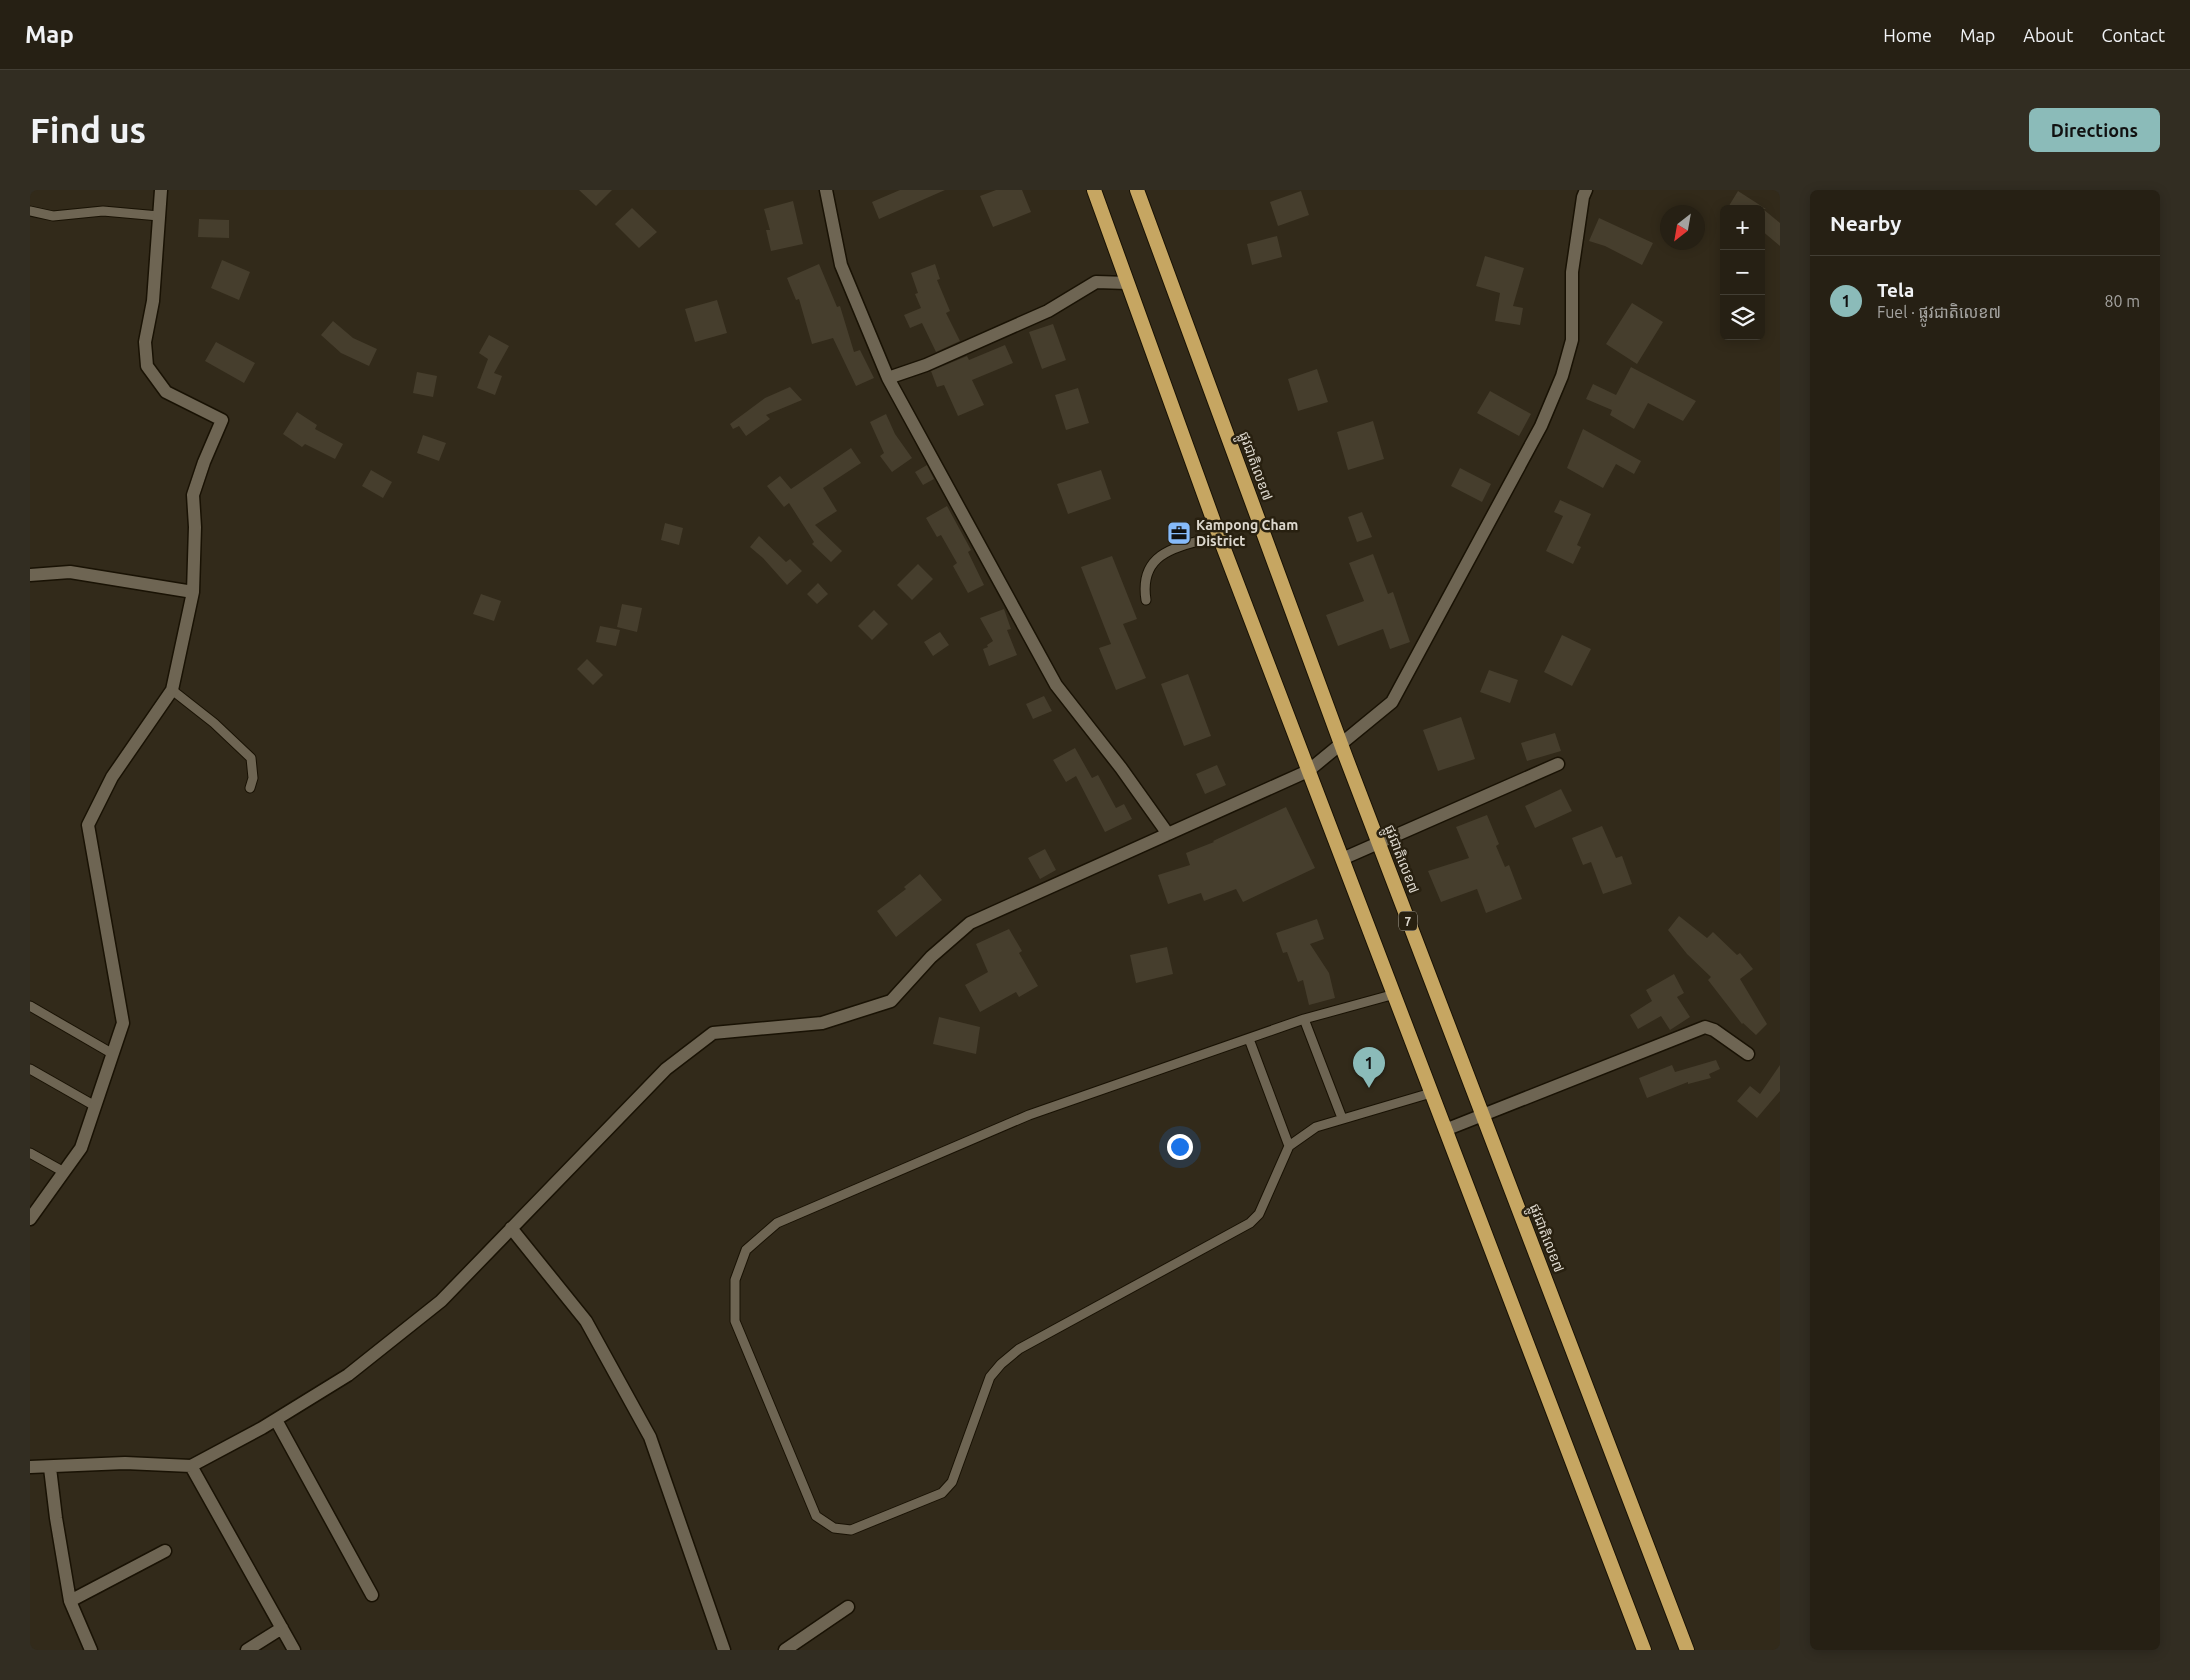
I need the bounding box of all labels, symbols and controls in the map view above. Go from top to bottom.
text: Map [25,21,74,48]
text: Home [1883,25,1932,45]
text: Map [1960,25,1995,45]
text: About [2023,25,2073,45]
text: Contact [2101,25,2165,45]
button: Directions [2029,108,2160,152]
text: Find us [30,110,146,150]
north arrow [1660,205,1705,250]
map controls [1720,205,1765,340]
button: + [1720,205,1765,250]
text: Nearby [1830,211,1901,235]
button: − [1720,250,1765,295]
text: Tela [1877,279,1914,301]
text: 1 [1841,292,1851,310]
text: 80 m [2104,292,2140,310]
button: layers [1720,295,1765,340]
text: Fuel · ផ្លូវជាតិលេខ៧ [1877,303,2001,321]
street label: ផ្លូវជាតិលេខ៧ [1232,429,1276,504]
place label: Kampong Cham District [1196,517,1298,549]
office icon: Kampong Cham District [1166,520,1192,546]
street label: ផ្លូវជាតិលេខ៧ [1378,822,1422,897]
road number: 7 [1399,911,1417,930]
pin: 1 [1353,1047,1385,1088]
your location [1167,1134,1193,1160]
street label: ផ្លូវជាតិលេខ៧ [1523,1201,1567,1276]

